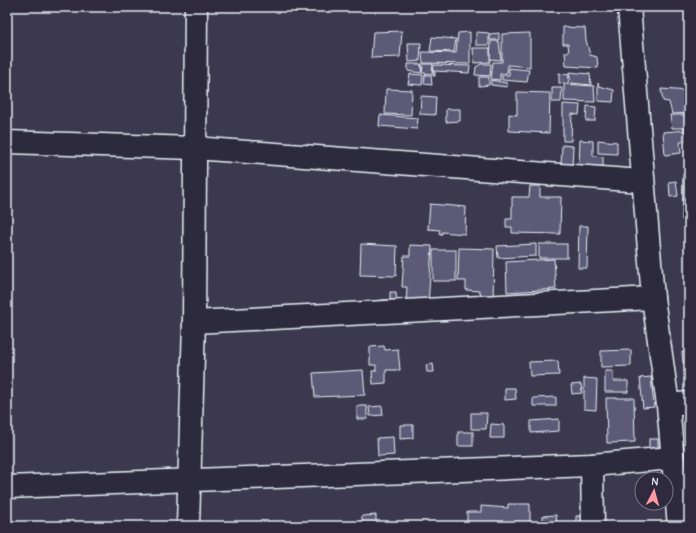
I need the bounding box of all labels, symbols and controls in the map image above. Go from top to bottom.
north arrow [634,471,674,511]
text: N [651,475,659,488]

